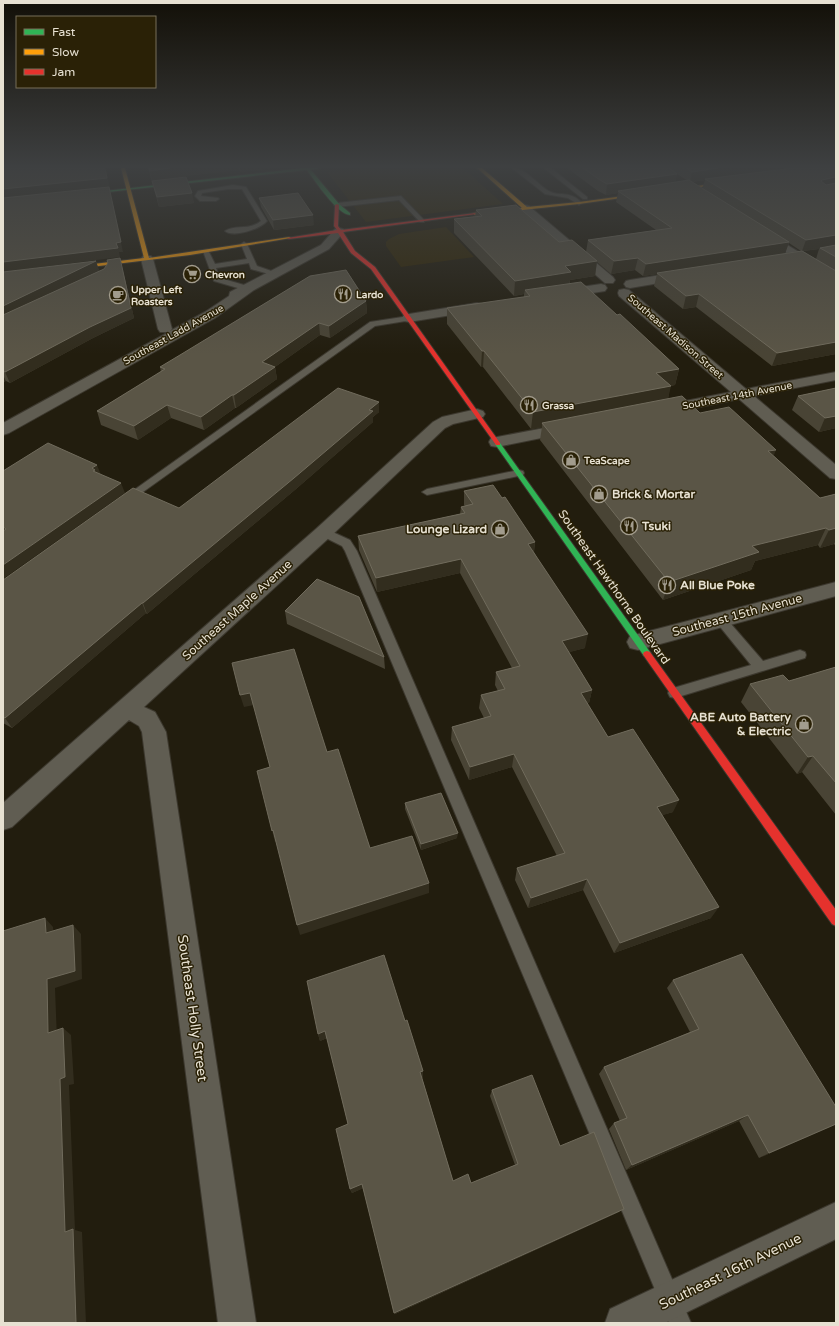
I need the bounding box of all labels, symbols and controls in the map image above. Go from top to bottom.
legend [16,16,156,88]
text: Fast [52,25,76,39]
text: Slow [52,45,79,59]
text: Jam [52,65,75,79]
supermarket icon: Chevron [182,264,202,284]
place label: Chevron [205,269,245,281]
place label: Upper Left Roasters [131,284,182,308]
restaurant icon: Lardo [333,284,353,304]
cafe icon: Upper Left Roasters [108,285,128,305]
place label: Lardo [356,289,383,301]
street label: Southeast Madison Street [625,292,726,382]
street label: Southeast Ladd Avenue [121,302,226,368]
street label: Southeast 14th Avenue [681,379,793,413]
restaurant icon: Grassa [519,395,539,415]
place label: Grassa [542,400,575,412]
shop icon: TeaScape [561,450,581,470]
place label: TeaScape [583,455,630,467]
shop icon: Brick & Mortar [589,484,609,504]
place label: Brick & Mortar [612,487,695,501]
street label: Southeast Hawthorne Boulevard [555,507,673,667]
restaurant icon: Tsuki [619,516,639,536]
shop icon: Lounge Lizard [490,519,510,539]
place label: Tsuki [641,519,671,533]
place label: Lounge Lizard [406,522,487,537]
street label: Southeast Maple Avenue [179,557,295,663]
restaurant icon: All Blue Poke [657,575,677,595]
place label: All Blue Poke [680,578,755,592]
street label: Southeast 15th Avenue [671,591,804,639]
place label: ABE Auto Battery & Electric [690,710,792,738]
shop icon: ABE Auto Battery & Electric [794,714,814,734]
street label: Southeast Holly Street [174,934,211,1083]
street label: Southeast 16th Avenue [656,1230,804,1313]

